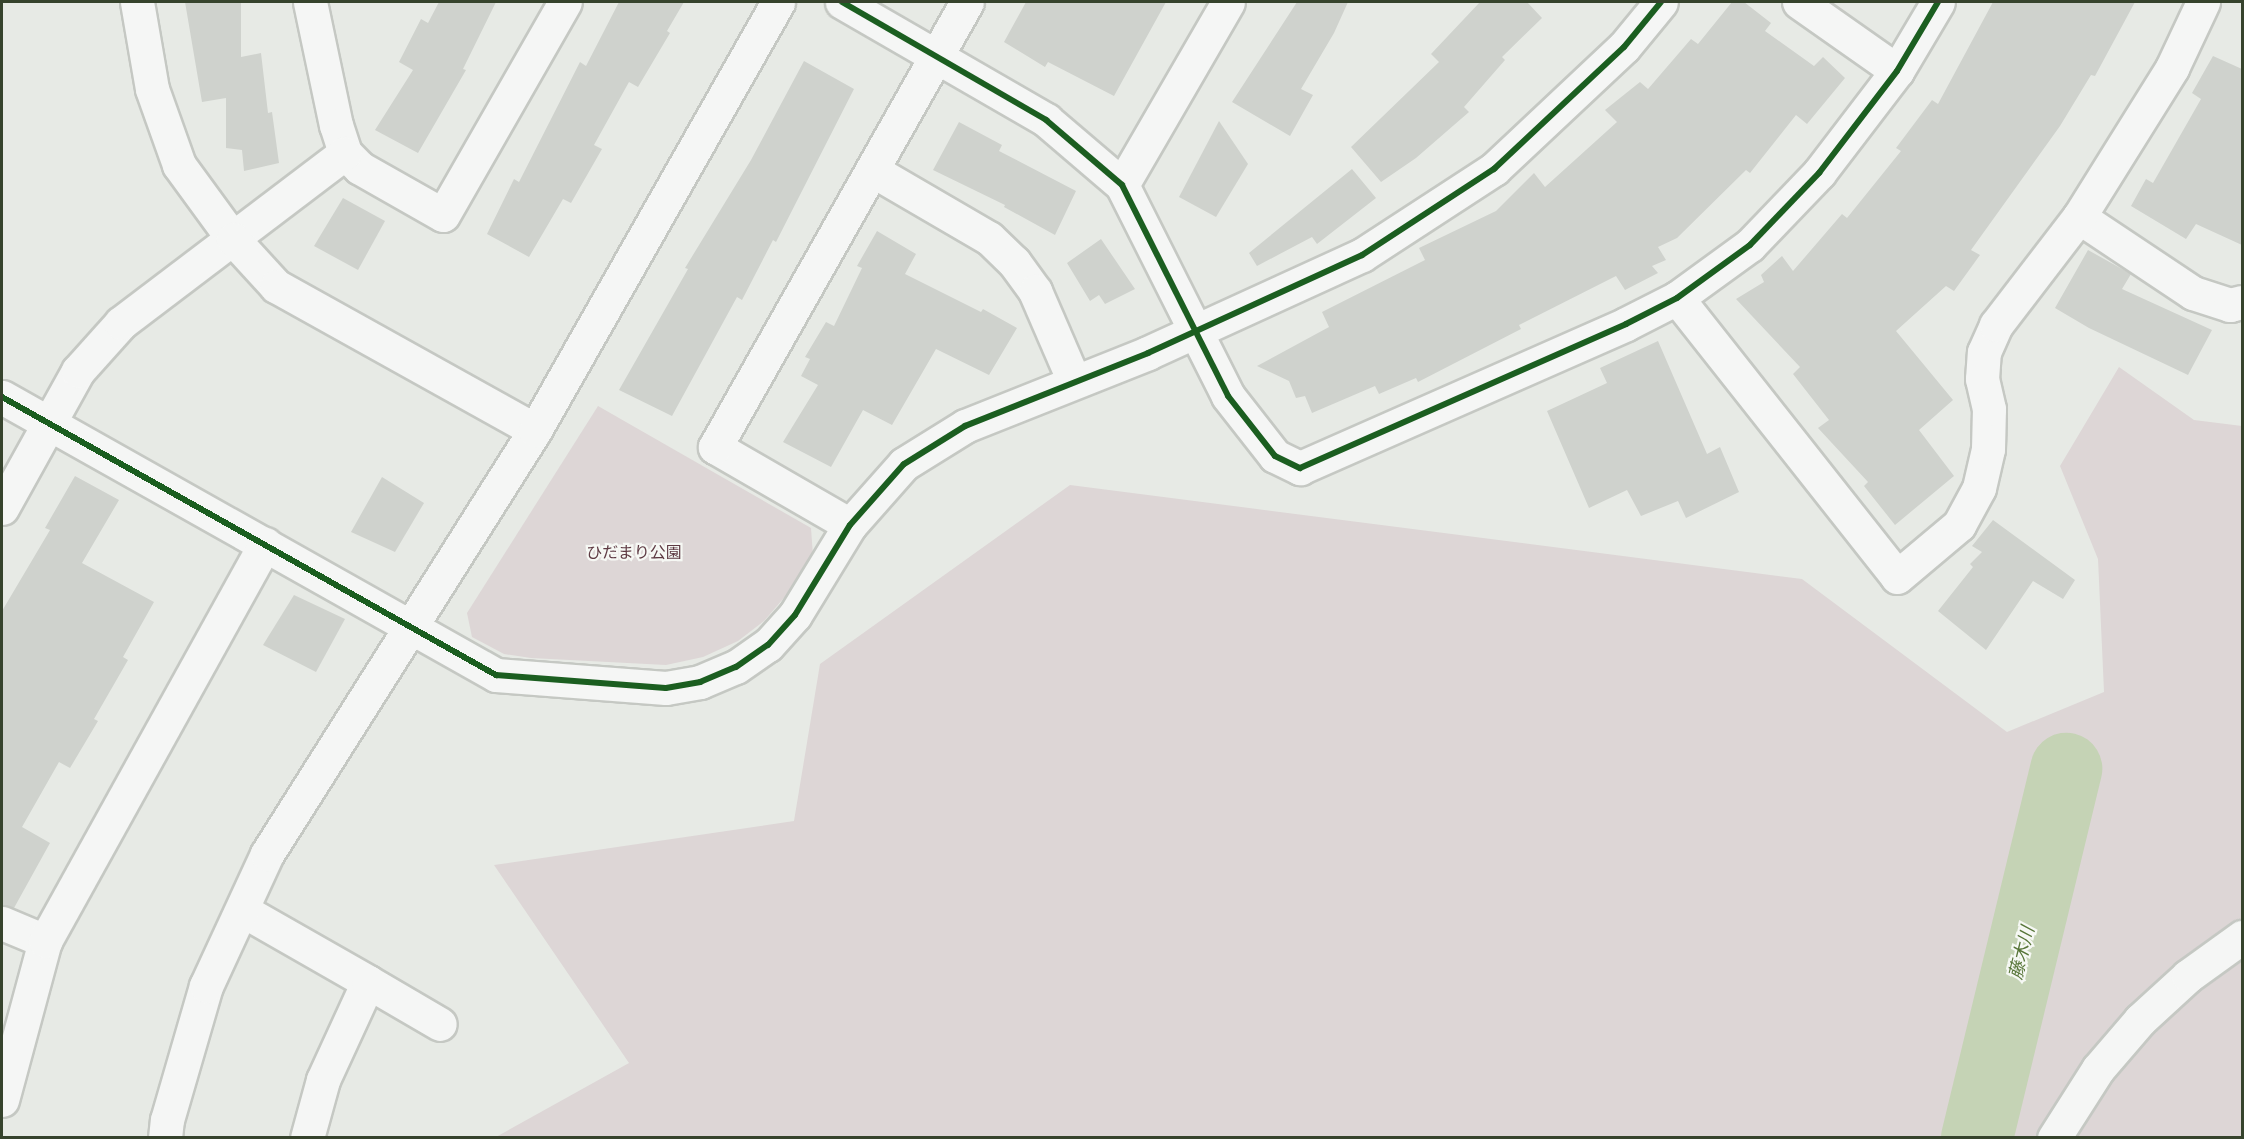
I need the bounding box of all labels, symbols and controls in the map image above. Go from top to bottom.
park label: ひだまり公園 [586,543,682,563]
water label: 藤木川 [2005,924,2039,982]

